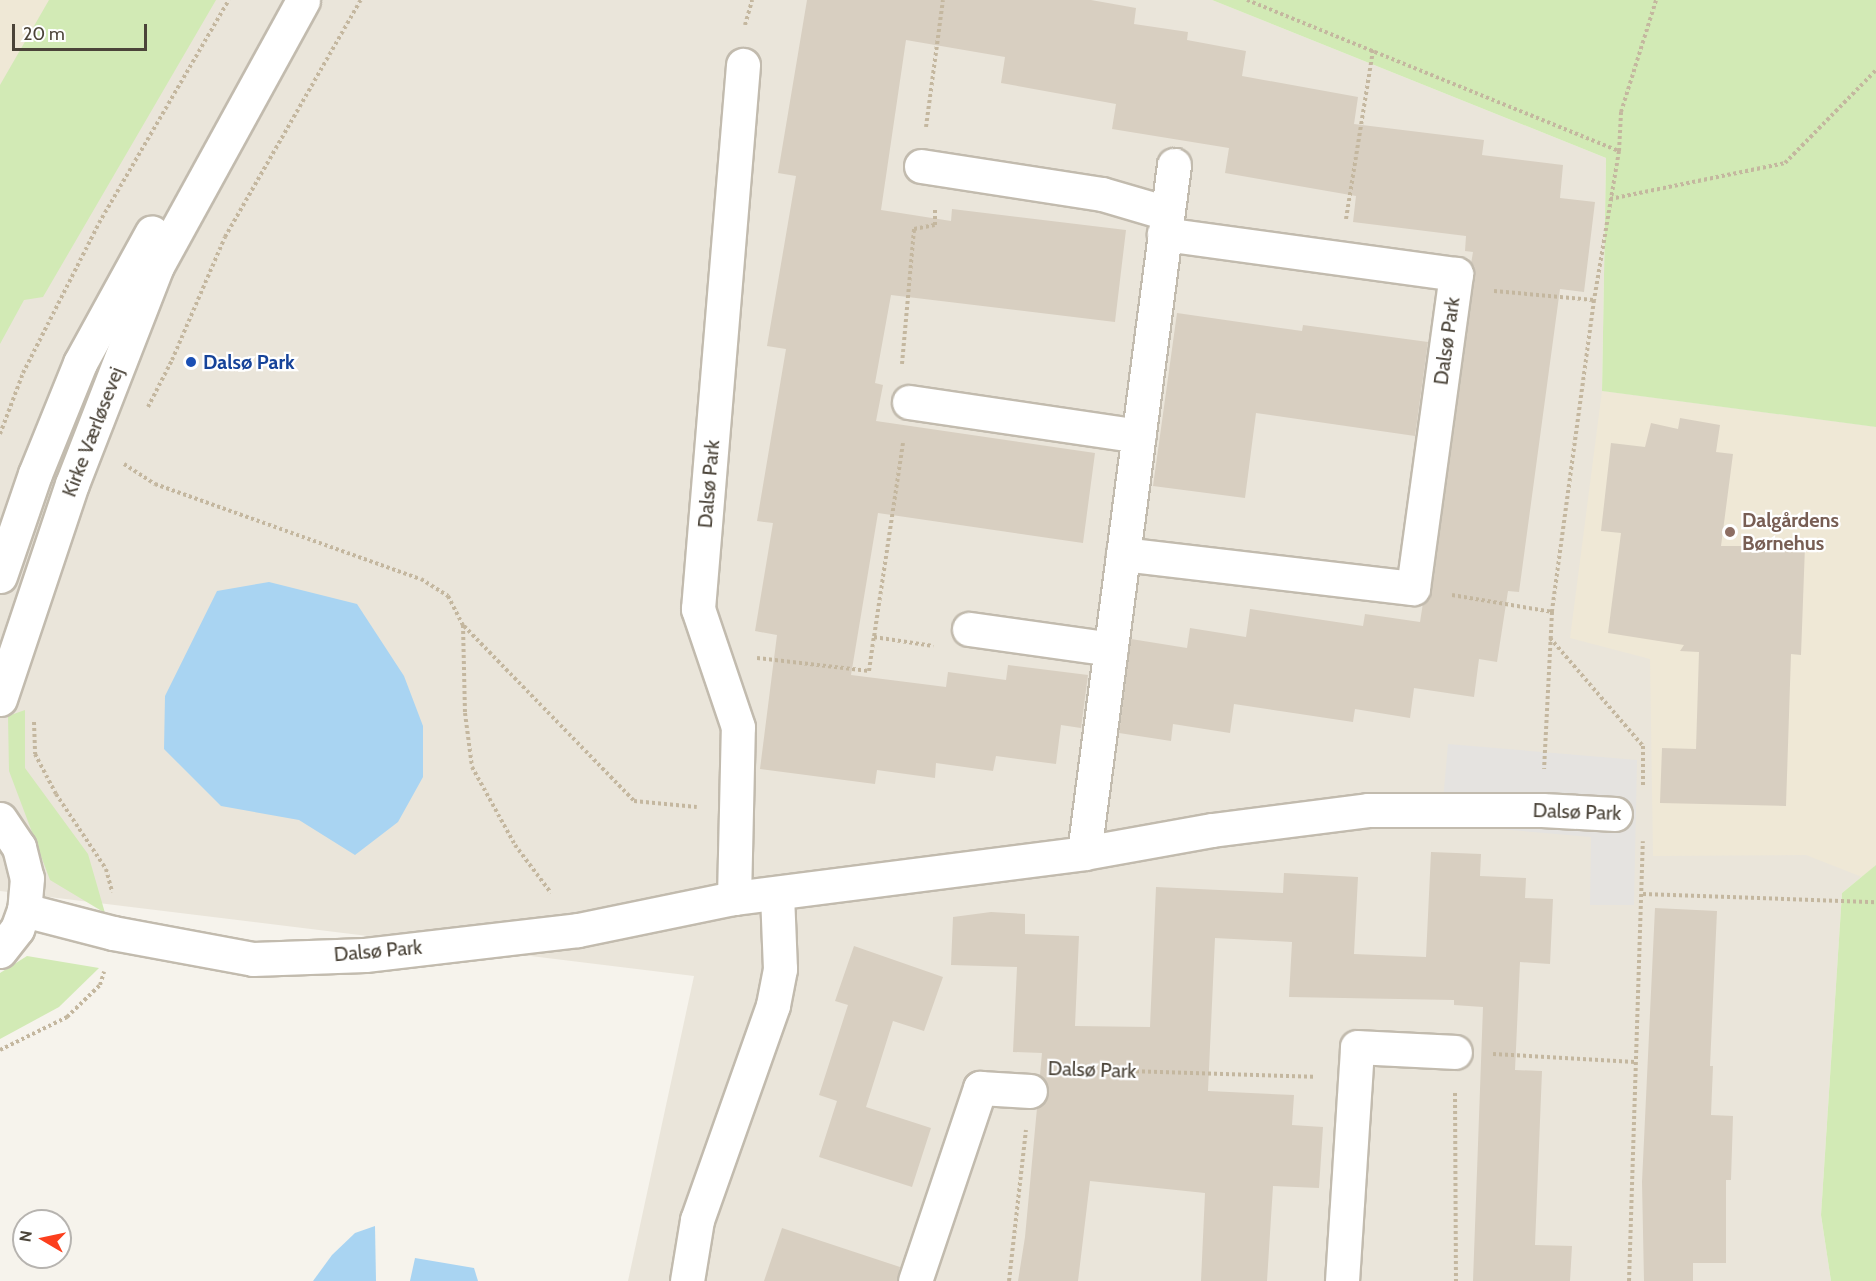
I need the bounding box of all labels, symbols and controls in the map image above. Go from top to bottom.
scale bar [15,12,150,50]
text: 20 m [23,23,65,45]
street label: Dalsø Park [1429,296,1465,386]
place label: Dalsø Park [203,350,295,374]
marker: Dalsø Park [184,355,198,369]
street label: Kirke Værløsevej [57,364,129,500]
street label: Dalsø Park [693,439,725,529]
place label: Dalgårdens Børnehus [1742,508,1839,555]
marker: Dalgårdens Børnehus [1723,525,1737,539]
street label: Dalsø Park [1532,798,1622,826]
street label: Dalsø Park [333,935,423,967]
street label: Dalsø Park [1047,1056,1137,1084]
north arrow [12,1209,72,1269]
text: N [15,1229,36,1243]

